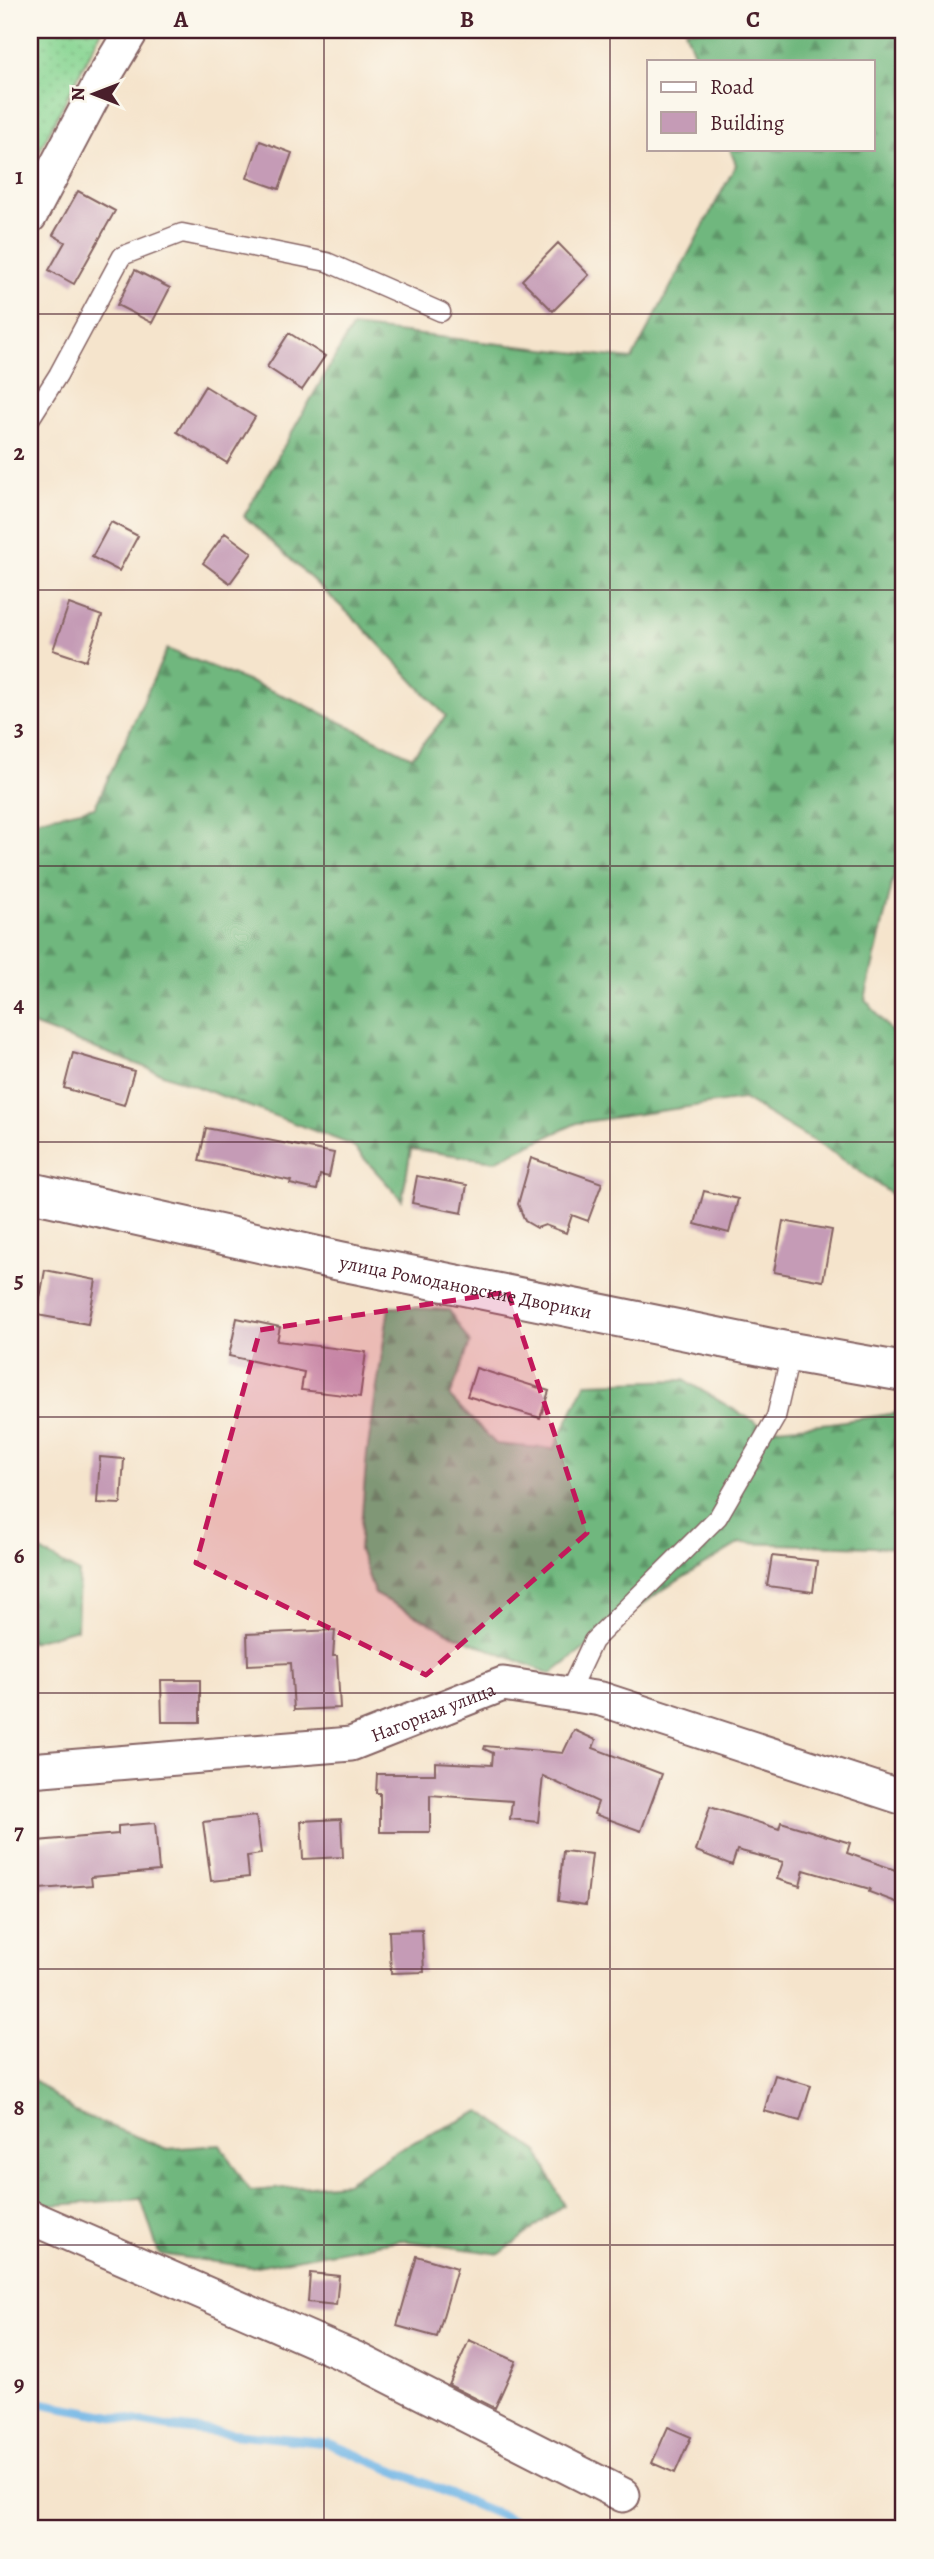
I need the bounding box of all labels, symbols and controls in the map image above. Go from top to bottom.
text: A [173,4,189,35]
text: B [460,4,474,35]
text: C [746,4,760,35]
north arrow [60,60,130,130]
legend [647,60,874,150]
text: Road [710,73,754,101]
text: N [65,87,91,101]
text: Building [710,109,785,137]
text: 1 [15,161,23,192]
text: 2 [13,437,25,468]
text: 3 [14,713,24,744]
text: 4 [14,989,25,1020]
street label: улица Ромодановские Дворики [336,1249,594,1325]
text: 5 [14,1264,24,1295]
text: 6 [14,1540,25,1571]
street label: Нагорная улица [367,1676,499,1749]
text: 7 [14,1816,24,1847]
text: 8 [13,2092,25,2123]
text: 9 [14,2368,24,2399]

